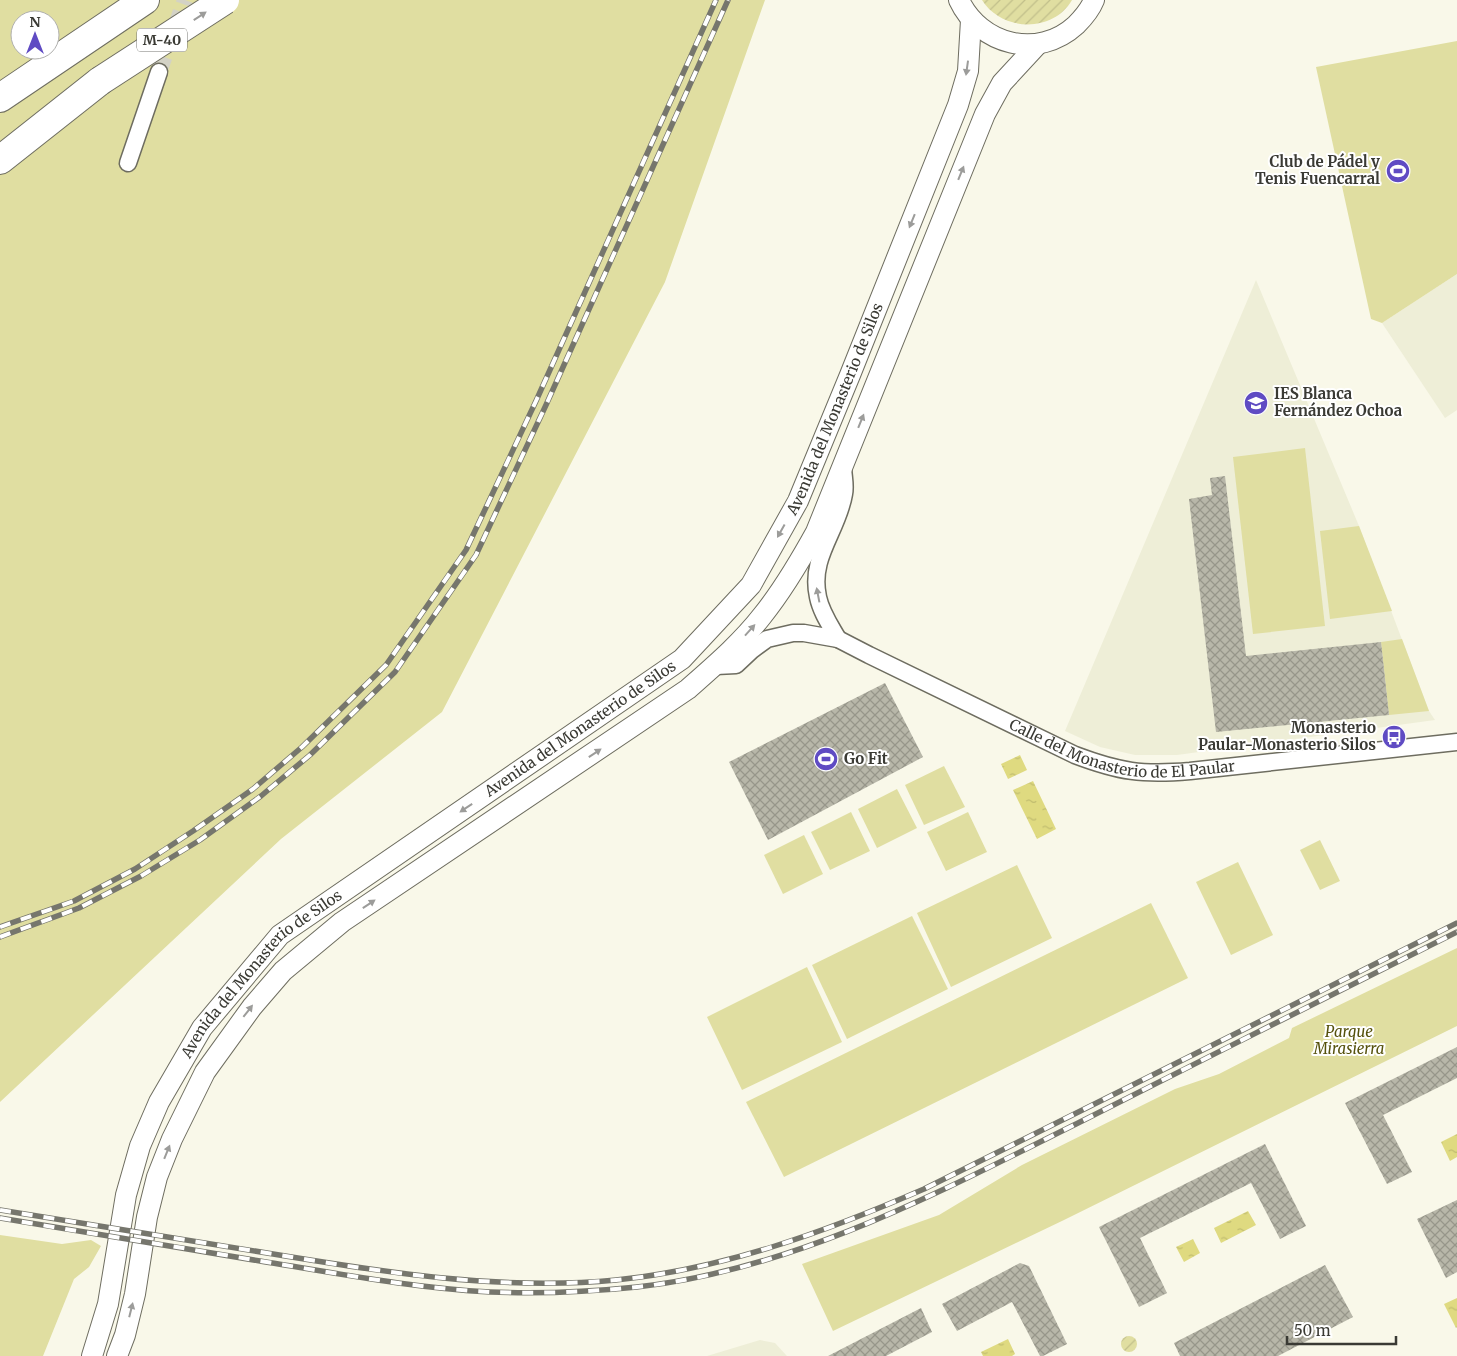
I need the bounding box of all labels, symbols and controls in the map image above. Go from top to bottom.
north arrow [10,10,60,60]
one-way arrow [193,12,206,21]
text: N [29,13,41,31]
road number: M-40 [137,28,187,52]
one-way arrow [963,61,971,77]
place label: Club de Pádel y Tenis Fuencarral [1255,152,1380,188]
sports icon: Club de Pádel y Tenis Fuencarral [1385,158,1411,184]
one-way arrow [957,165,965,180]
one-way arrow [908,213,915,228]
street label: Avenida del Monasterio de Silos [782,300,887,519]
place label: IES Blanca Fernández Ochoa [1274,384,1403,420]
school or university icon: IES Blanca Fernández Ochoa [1243,390,1269,416]
one-way arrow [857,414,865,428]
one-way arrow [777,525,786,538]
one-way arrow [813,586,821,602]
one-way arrow [744,624,755,637]
street label: Avenida del Monasterio de Silos [480,656,679,801]
street label: Calle del Monasterio de El Paular [1006,715,1236,782]
place label: Monasterio Paular-Monasterio Silos [1198,718,1376,754]
bus stop icon: Monasterio Paular-Monasterio Silos [1381,724,1407,750]
sports icon: Go Fit [813,746,839,772]
one-way arrow [588,748,602,758]
place label: Go Fit [844,749,888,768]
one-way arrow [459,803,473,812]
street label: Avenida del Monasterio de Silos [176,885,345,1062]
one-way arrow [362,899,376,909]
one-way arrow [243,1005,254,1018]
park label: Parque Mirasierra [1313,1022,1384,1058]
one-way arrow [164,1144,171,1159]
one-way arrow [128,1302,136,1317]
scale bar [1287,1314,1396,1346]
text: 50 m [1294,1321,1331,1340]

